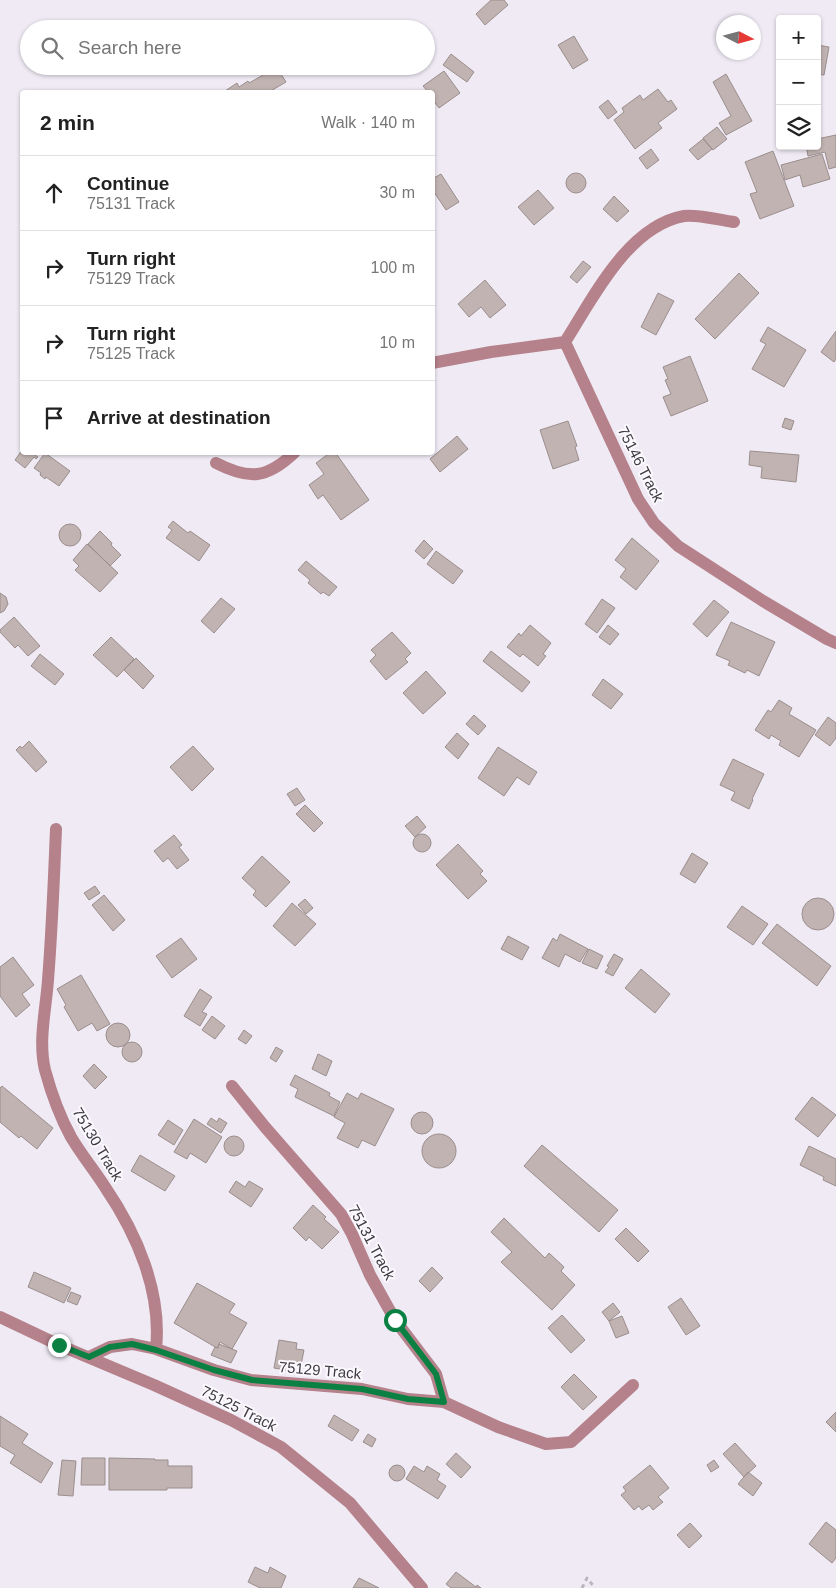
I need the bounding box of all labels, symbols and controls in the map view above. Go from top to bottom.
north arrow [716,15,761,60]
map controls [776,15,821,150]
button: + [776,15,821,60]
search box [20,20,435,75]
icon: search [38,34,66,62]
text: Search here [78,37,182,58]
button: − [776,60,821,105]
button: layers [776,105,821,150]
text: 2 min [40,111,95,134]
text: Walk · 140 m [321,114,415,131]
text: Continue [87,173,169,194]
icon: ahead [40,179,68,207]
text: 30 m [379,184,415,201]
text: 75131 Track [87,195,175,212]
text: Turn right [87,248,175,269]
icon: right [40,254,68,282]
text: 100 m [371,259,415,276]
text: 75129 Track [87,270,175,287]
text: Turn right [87,323,175,344]
icon: right [40,329,68,357]
text: 10 m [379,334,415,351]
text: 75125 Track [87,345,175,362]
icon: arrive [40,404,68,432]
text: Arrive at destination [87,407,271,428]
street label: 75146 Track [615,423,668,505]
street label: 75130 Track [69,1104,127,1184]
street label: 75131 Track [345,1202,399,1283]
route start [384,1309,407,1332]
route end [48,1334,71,1357]
street label: 75129 Track [278,1358,362,1382]
street label: 75125 Track [198,1382,280,1435]

